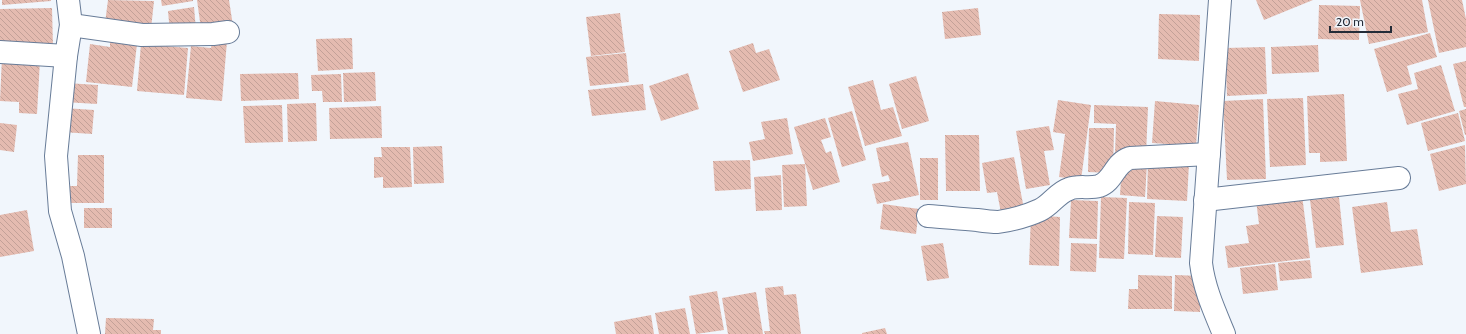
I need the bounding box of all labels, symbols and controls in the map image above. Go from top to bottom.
scale bar [1330,8,1391,34]
text: 20 m [1336,14,1364,29]

